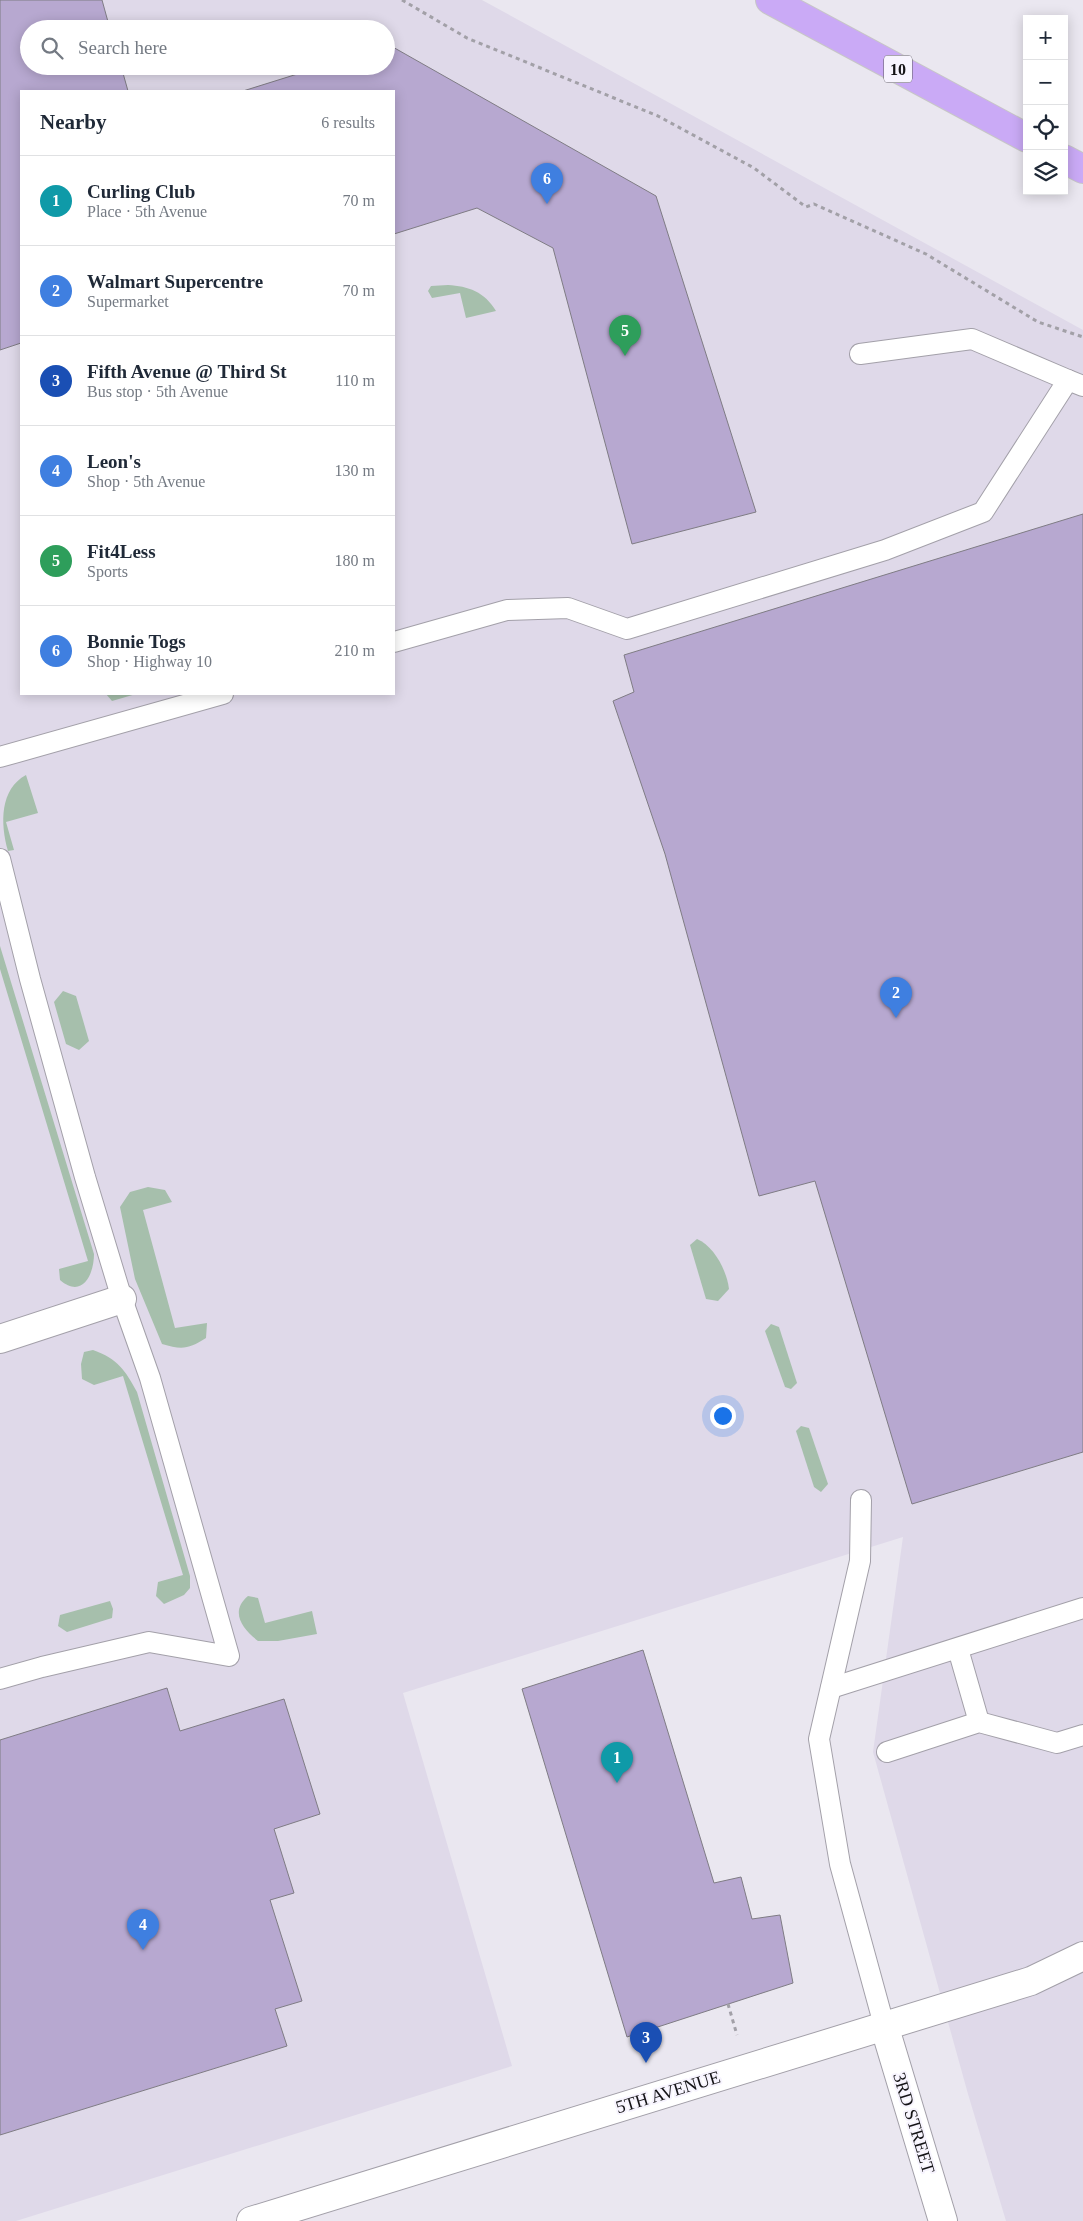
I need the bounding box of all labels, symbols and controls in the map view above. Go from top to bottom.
map controls [1023,15,1068,195]
button: + [1023,15,1068,60]
search box [20,20,395,75]
icon: search [38,34,66,62]
text: Search here [78,37,167,58]
road number: 10 [884,56,912,82]
button: − [1023,60,1068,105]
button: locate [1023,105,1068,150]
text: Nearby [40,110,107,134]
text: 6 results [321,114,375,131]
button: layers [1023,150,1068,195]
pin: 6 [531,163,563,204]
text: Curling Club [87,181,195,202]
text: 1 [52,192,60,209]
text: 70 m [343,192,375,209]
text: Place · 5th Avenue [87,203,207,220]
text: Walmart Supercentre [87,271,263,292]
text: 2 [52,282,60,299]
text: 70 m [343,282,375,299]
text: Supermarket [87,293,169,310]
pin: 5 [609,315,641,356]
text: Fifth Avenue @ Third St [87,361,287,382]
text: 3 [52,372,60,389]
text: 110 m [335,372,375,389]
text: Bus stop · 5th Avenue [87,383,228,400]
text: Leon's [87,451,141,472]
text: 4 [52,462,60,479]
text: 130 m [335,462,375,479]
text: Shop · 5th Avenue [87,473,205,490]
text: Fit4Less [87,541,156,562]
text: 5 [52,552,60,569]
text: 180 m [335,552,375,569]
text: Sports [87,563,128,580]
text: Bonnie Togs [87,631,186,652]
text: 6 [52,642,60,659]
text: 210 m [335,642,375,659]
text: Shop · Highway 10 [87,653,212,670]
pin: 2 [880,977,912,1018]
your location [710,1403,736,1429]
pin: 1 [601,1742,633,1783]
pin: 4 [127,1909,159,1950]
pin: 3 [630,2022,662,2063]
street label: 5TH AVENUE [613,2067,723,2117]
street label: 3RD STREET [889,2070,939,2176]

